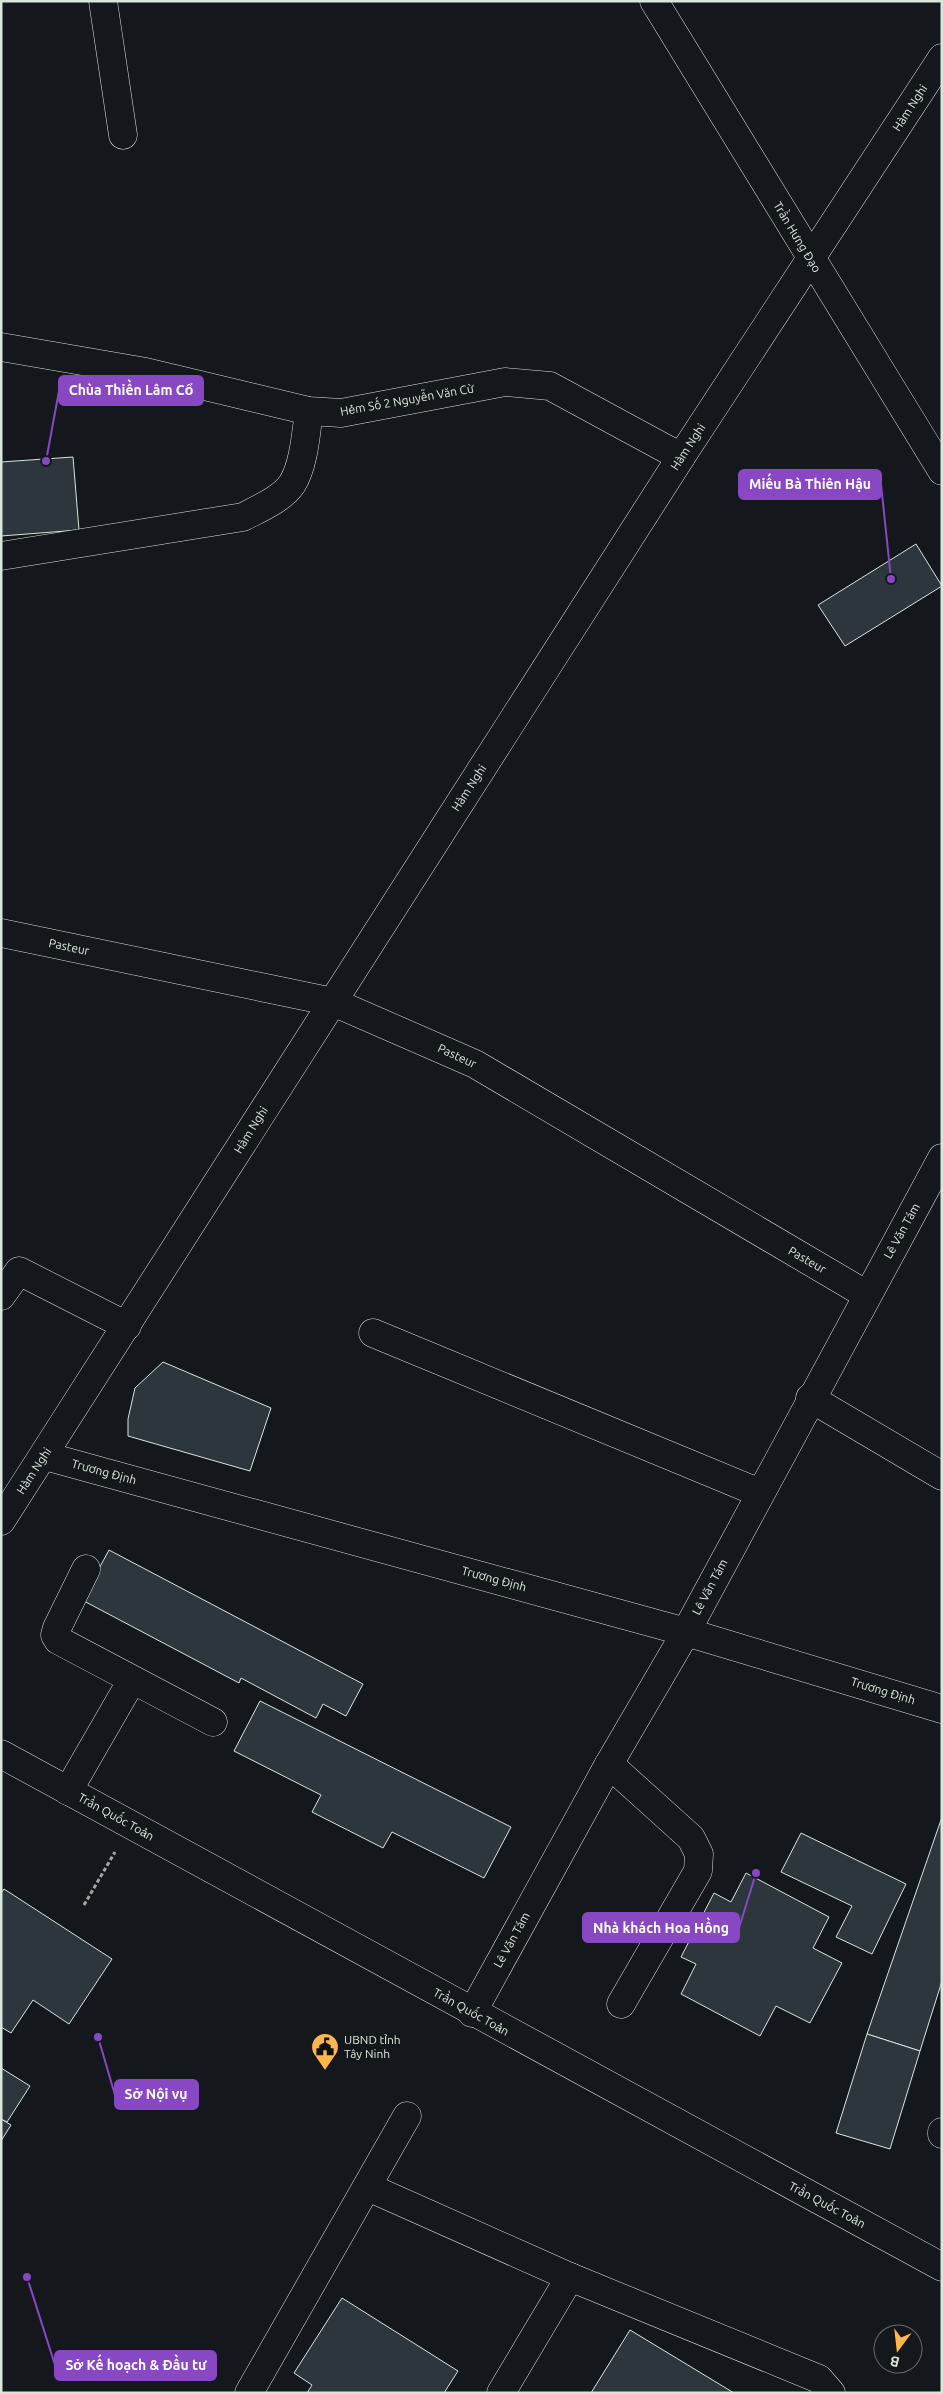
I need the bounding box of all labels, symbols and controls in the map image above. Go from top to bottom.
street label: Hàm Nghi [890,82,929,133]
street label: Trần Hưng Đạo [770,198,825,275]
callout: Chùa Thiền Lâm Cổ [59,376,203,405]
text: Chùa Thiền Lâm Cổ [69,379,193,398]
street label: Hẻm Số 2 Nguyễn Văn Cừ [339,380,476,418]
street label: Hàm Nghi [668,421,707,472]
callout: Miếu Bà Thiên Hậu [739,470,881,499]
text: Miếu Bà Thiên Hậu [749,473,871,492]
street label: Hàm Nghi [449,762,488,813]
street label: Pasteur [48,936,91,957]
street label: Pasteur [436,1041,479,1070]
street label: Hàm Nghi [231,1104,270,1156]
street label: Lê Văn Tám [881,1201,922,1261]
street label: Pasteur [786,1244,829,1276]
street label: Hàm Nghi [14,1445,53,1496]
street label: Trương Định [70,1457,138,1487]
street label: Lê Văn Tám [689,1557,730,1617]
street label: Trương Định [460,1564,528,1594]
street label: Trương Định [849,1675,917,1707]
street label: Trần Quốc Toản [76,1790,157,1843]
street label: Lê Văn Tám [491,1910,532,1970]
callout: Nhà khách Hoa Hồng [583,1913,739,1942]
text: Nhà khách Hoa Hồng [593,1917,729,1936]
street label: Trần Quốc Toản [431,1985,512,2038]
public building icon: UBND tỉnh Tây Ninh [310,2032,340,2071]
place label: UBND tỉnh Tây Ninh [344,2033,401,2060]
callout: Sở Nội vụ [115,2080,198,2109]
text: Sở Nội vụ [125,2086,188,2102]
street label: Trần Quốc Toản [787,2178,868,2230]
north arrow [873,2324,923,2374]
callout: Sở Kế hoạch & Đầu tư [55,2351,216,2380]
text: B [888,2353,901,2370]
text: Sở Kế hoạch & Đầu tư [65,2354,207,2373]

